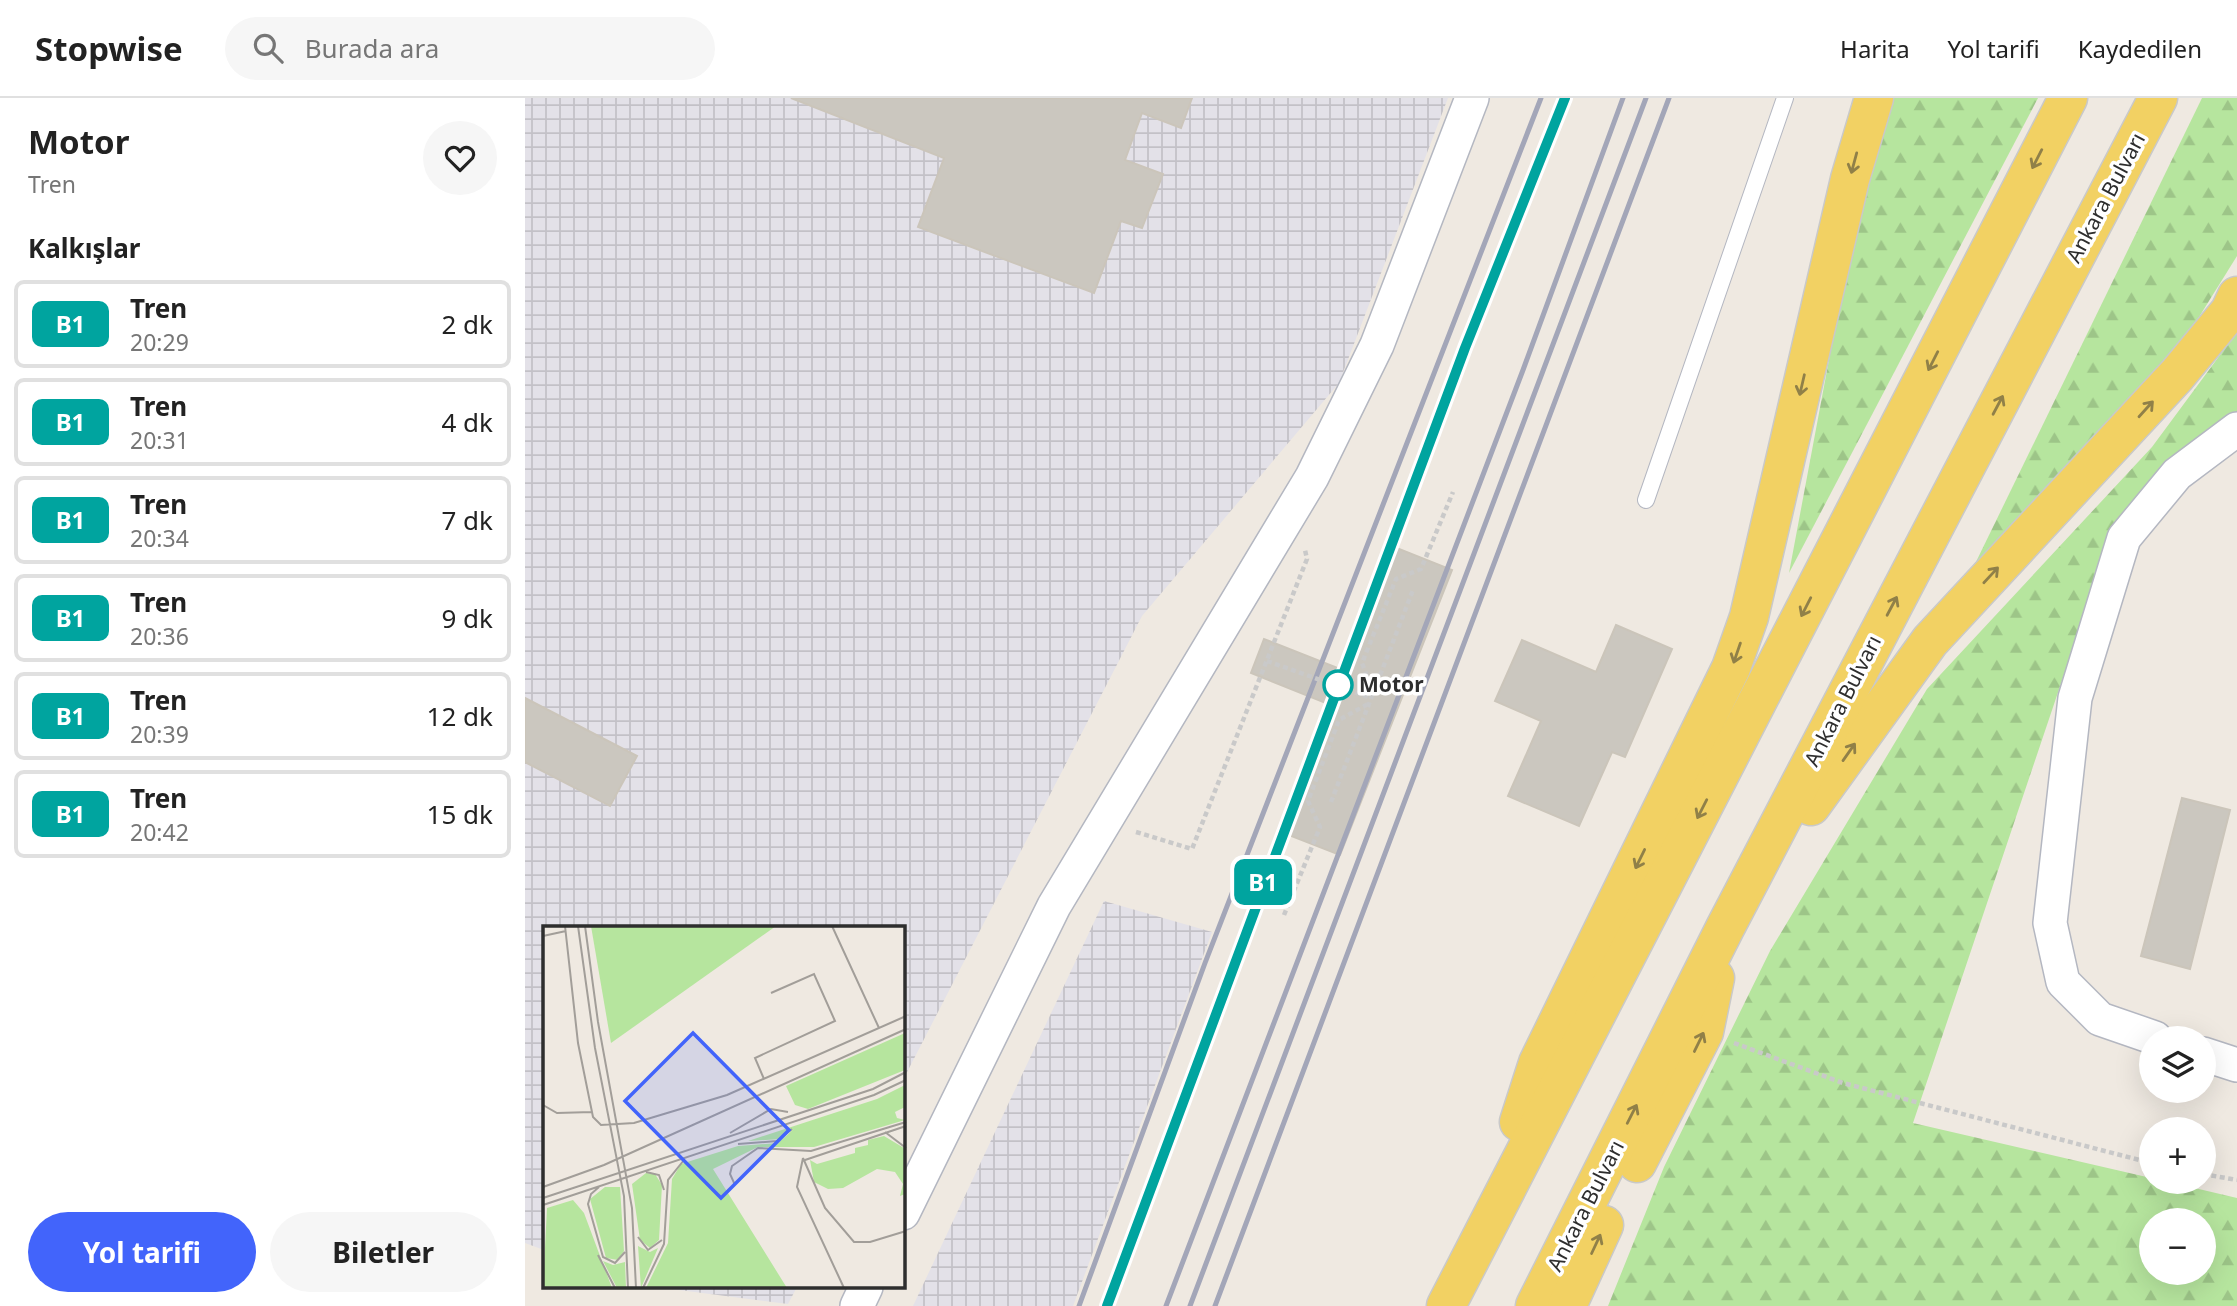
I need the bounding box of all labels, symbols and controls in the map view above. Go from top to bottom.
search box [225,17,715,80]
text: Stopwise [35,26,183,71]
icon: search [249,29,287,67]
text: Burada ara [305,30,439,66]
text: Harita [1840,32,1910,65]
text: Yol tarifi [1948,32,2040,65]
text: Kaydedilen [2078,32,2202,65]
text: Motor [28,119,129,164]
button: heart [423,121,497,195]
street label: Ankara Bulvarı [2059,128,2151,267]
one-way arrow [2030,148,2043,169]
one-way arrow [1847,152,1860,174]
text: Tren [28,168,76,200]
text: Kalkışlar [28,230,140,266]
text: Tren [130,290,187,326]
text: 2 dk [441,306,493,342]
text: B1 [56,307,85,340]
text: 20:29 [130,326,189,358]
one-way arrow [1925,350,1939,371]
one-way arrow [1795,373,1809,396]
text: Tren [130,388,187,424]
one-way arrow [1991,395,2005,415]
one-way arrow [2138,401,2155,418]
text: 4 dk [441,404,493,440]
text: B1 [56,405,85,438]
text: 20:31 [130,424,189,456]
text: Tren [130,486,187,522]
text: 7 dk [441,502,493,538]
text: B1 [56,503,85,536]
text: 20:34 [130,522,189,554]
one-way arrow [1983,566,1999,584]
text: Tren [130,584,187,620]
one-way arrow [1799,596,1813,616]
one-way arrow [1886,596,1900,617]
text: 9 dk [441,600,493,636]
text: B1 [56,601,85,634]
text: 20:36 [130,620,189,652]
street label: Ankara Bulvarı [1797,630,1887,771]
one-way arrow [1730,642,1742,664]
marker: Motor [1323,670,1353,700]
place label: Motor [1359,670,1424,698]
text: Tren [130,682,187,718]
text: 12 dk [427,698,493,734]
text: B1 [56,699,85,732]
text: 20:39 [130,718,189,750]
one-way arrow [1842,743,1856,762]
text: Tren [130,780,187,816]
text: 15 dk [427,796,493,832]
text: B1 [56,797,85,830]
one-way arrow [1694,798,1708,819]
text: 20:42 [130,816,189,848]
one-way arrow [1633,848,1646,869]
line badge: B1 [1231,859,1295,905]
text: B1 [1248,865,1278,898]
inset map [543,926,905,1288]
map controls [2139,1026,2216,1285]
button: layers [2139,1026,2216,1103]
one-way arrow [1693,1032,1706,1053]
one-way arrow [1625,1104,1639,1125]
button: + [2139,1117,2216,1194]
street label: Ankara Bulvarı [1540,1135,1630,1276]
button: − [2139,1208,2216,1285]
button: Yol tarifi [28,1212,256,1292]
button: Biletler [270,1212,497,1292]
one-way arrow [1589,1234,1603,1255]

